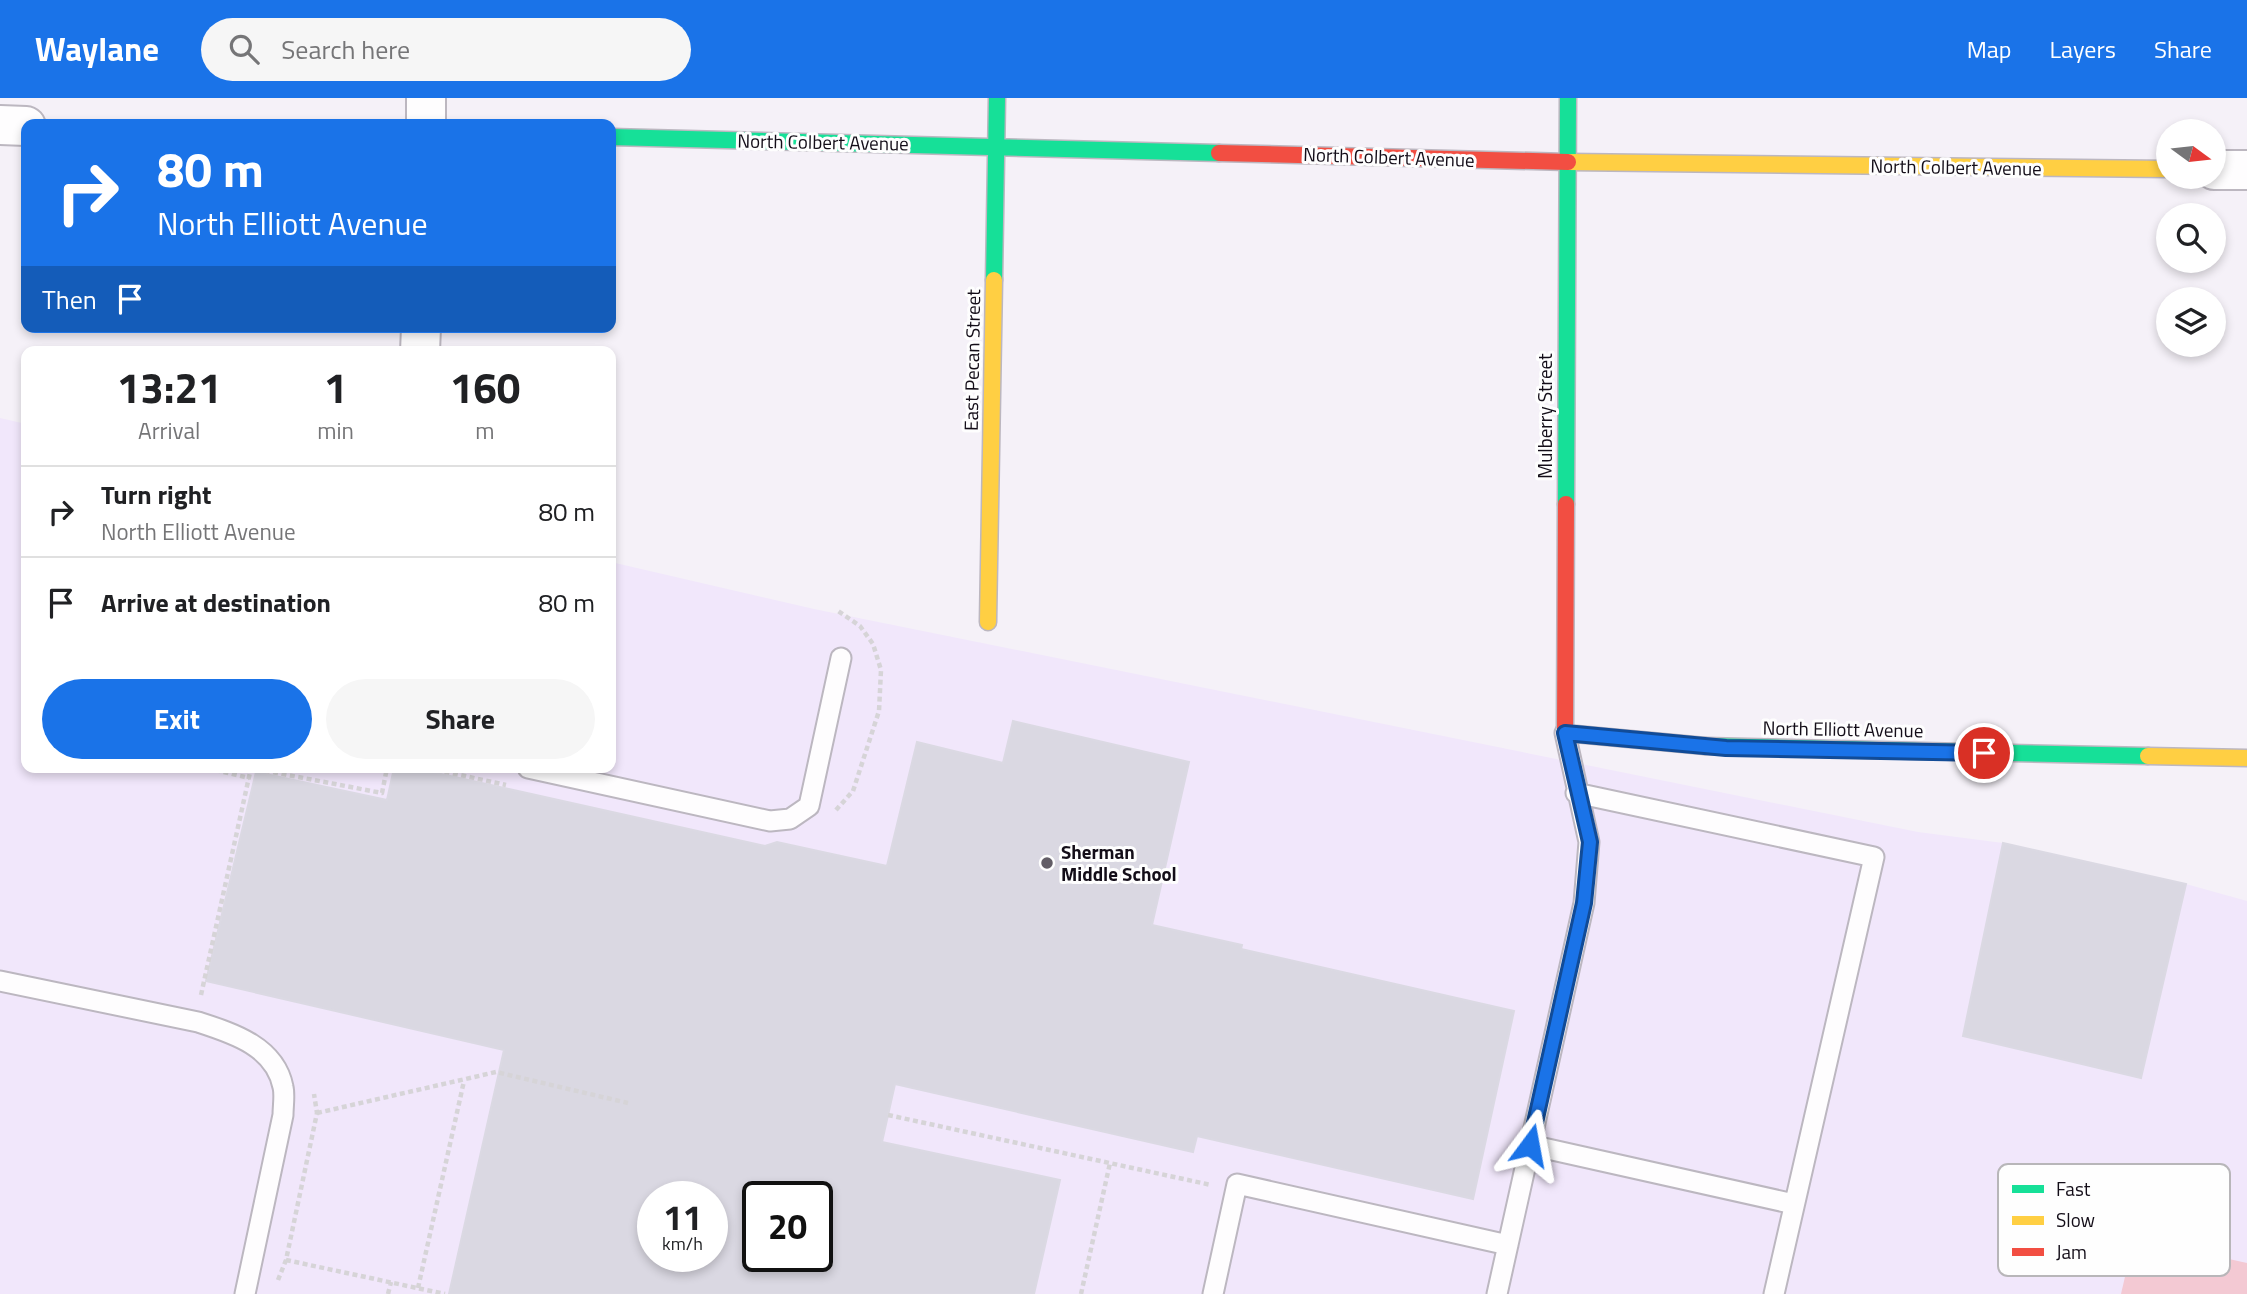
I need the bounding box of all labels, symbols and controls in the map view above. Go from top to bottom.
search box [201,18,691,81]
text: Waylane [35,24,159,74]
icon: search [225,30,263,68]
text: Search here [281,30,410,69]
text: Map [1967,31,2012,67]
text: Layers [2050,31,2116,67]
text: Share [2154,31,2212,67]
north arrow [2156,119,2226,189]
map controls [2156,119,2226,357]
street label: North Colbert Avenue [737,126,909,157]
text: 80 m [157,131,264,206]
street label: North Colbert Avenue [1303,139,1475,174]
icon: right [42,147,133,238]
street label: North Colbert Avenue [1870,151,2042,182]
text: North Elliott Avenue [157,199,428,247]
button: search [2156,203,2226,273]
text: Then [42,280,97,319]
icon: arrive [111,280,149,318]
button: layers [2156,287,2226,357]
street label: East Pecan Street [956,289,987,431]
street label: Mulberry Street [1530,353,1559,479]
text: 13:21 [117,355,222,419]
text: 1 [324,355,347,419]
text: 160 [450,355,520,419]
text: Arrival [138,413,200,448]
text: min [317,413,354,448]
text: m [475,413,495,448]
text: Turn right [101,475,212,514]
text: 80 m [538,492,595,531]
icon: right [42,493,80,531]
text: North Elliott Avenue [101,514,296,549]
text: Arrive at destination [101,583,331,622]
text: 80 m [538,583,595,622]
icon: arrive [42,584,80,622]
button: Exit [42,679,312,759]
button: Share [326,679,595,759]
street label: North Elliott Avenue [1762,713,1924,744]
pin [1954,723,2014,783]
icon: arrive [1965,734,2003,772]
place label: Sherman Middle School [1061,837,1177,888]
marker: Sherman Middle School [1039,855,1055,871]
position arrow [1493,1108,1567,1182]
legend [1998,1164,2230,1276]
text: Fast [2056,1174,2091,1203]
speed limit sign: 20 [742,1181,833,1272]
text: 11 [663,1190,702,1244]
text: Slow [2056,1205,2095,1234]
text: km/h [662,1230,703,1257]
text: Jam [2056,1237,2087,1266]

